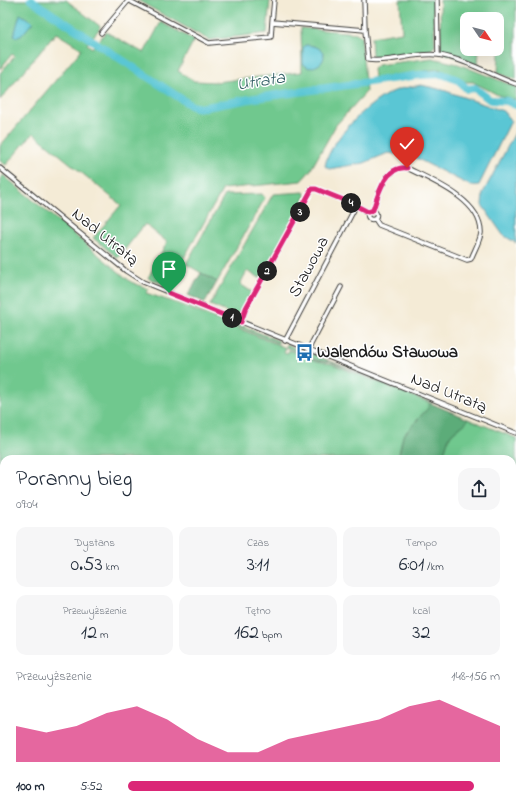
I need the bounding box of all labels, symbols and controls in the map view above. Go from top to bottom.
north arrow [460,12,504,56]
map controls [460,12,504,56]
water label: Utrata [235,65,287,99]
pin [390,127,424,168]
icon: check [396,133,418,155]
pin: 4 [341,193,361,213]
text: 4 [349,195,353,211]
street label: Nad Utratą [66,202,145,272]
pin: 3 [290,202,310,222]
text: 3 [298,204,302,220]
street label: Stawowa [282,232,336,302]
pin [152,252,186,293]
icon: arrive [158,258,180,280]
pin: 2 [257,261,277,281]
text: 2 [264,263,270,279]
pin: 1 [222,308,242,328]
text: 1 [230,310,234,326]
place label: Walendów Stawowa [317,340,458,365]
bus stop icon: Walendów Stawowa [294,342,314,362]
street label: Nad Utratą [407,366,492,420]
text: Poranny bieg [16,464,132,496]
button: share [458,468,500,510]
text: 09:04 [16,495,38,514]
text: Dystans [74,535,115,551]
text: Czas [247,535,269,551]
text: Tempo [406,535,437,551]
text: 0.53 [70,551,103,580]
text: 3:11 [247,551,269,580]
text: 6:01 [399,551,424,580]
text: km [103,559,119,575]
text: /km [424,559,444,575]
text: Przewyższenie [63,603,127,619]
text: Tętno [245,603,271,619]
text: kcal [413,603,430,619]
text: 12 [81,619,97,648]
text: 162 [234,619,259,648]
text: 32 [412,619,430,648]
text: m [97,627,108,643]
text: bpm [259,627,282,643]
text: Przewyższenie [16,667,92,686]
text: 148–156 m [451,667,500,686]
text: 100 m [16,777,45,796]
text: 5:52 [80,777,102,796]

